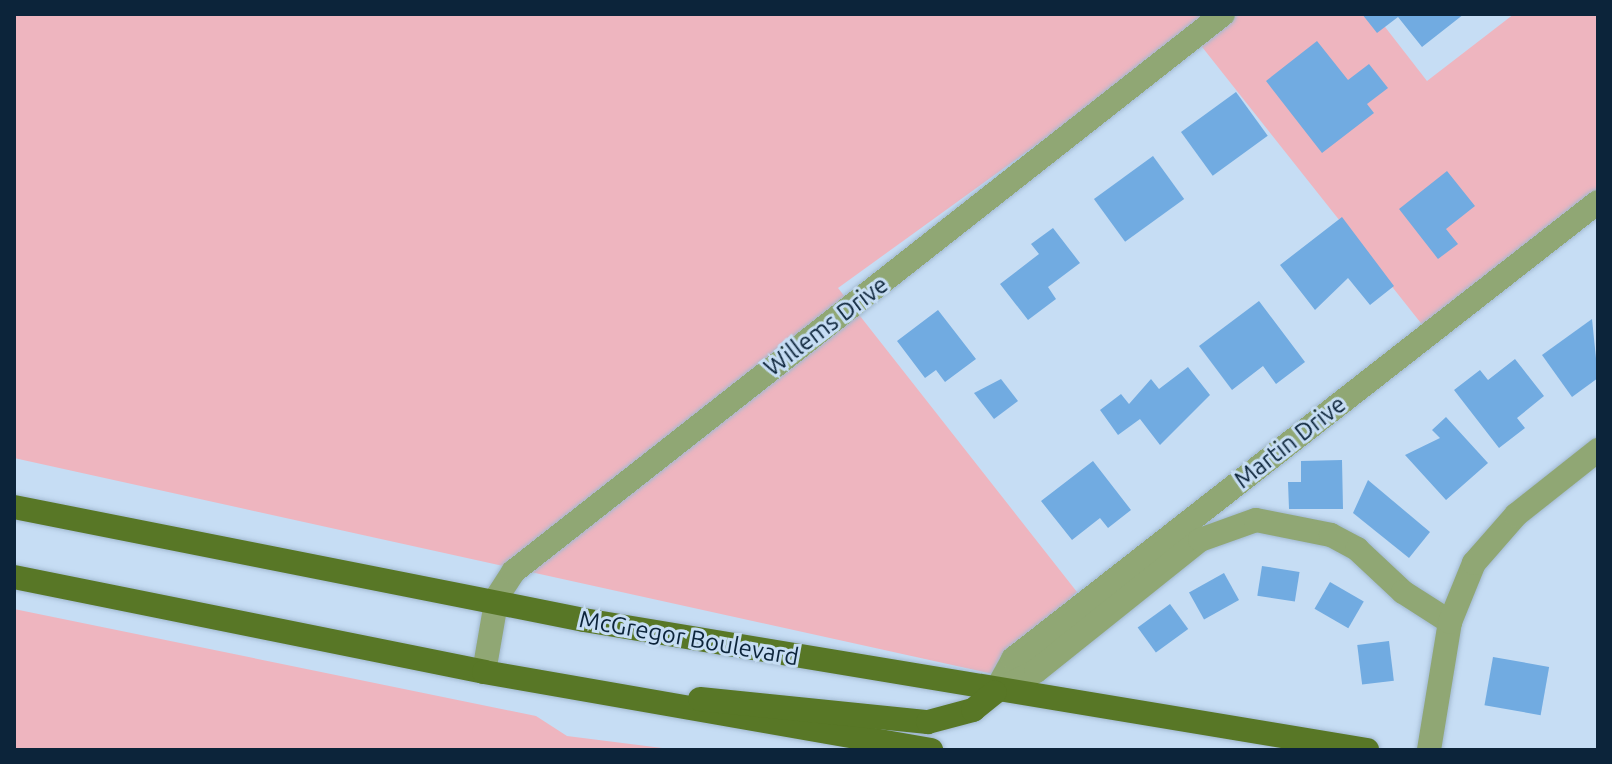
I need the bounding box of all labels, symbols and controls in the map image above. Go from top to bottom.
street label: Willems Drive [758,270,894,382]
street label: Martin Drive [1229,390,1351,494]
street label: McGregor Boulevard [577,605,801,671]

